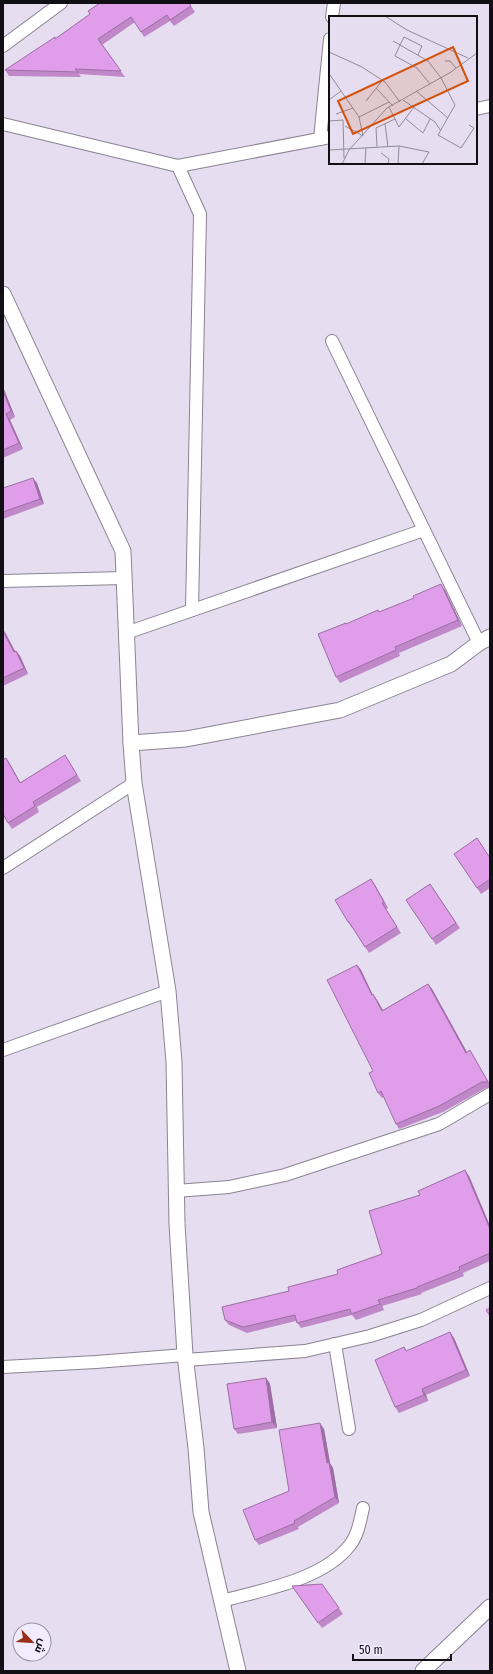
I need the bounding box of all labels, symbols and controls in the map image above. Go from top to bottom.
inset map [329,16,477,164]
north arrow [12,1622,52,1662]
scale bar [353,1636,451,1662]
text: ش [32,1637,49,1655]
text: 50 m [359,1643,383,1657]

